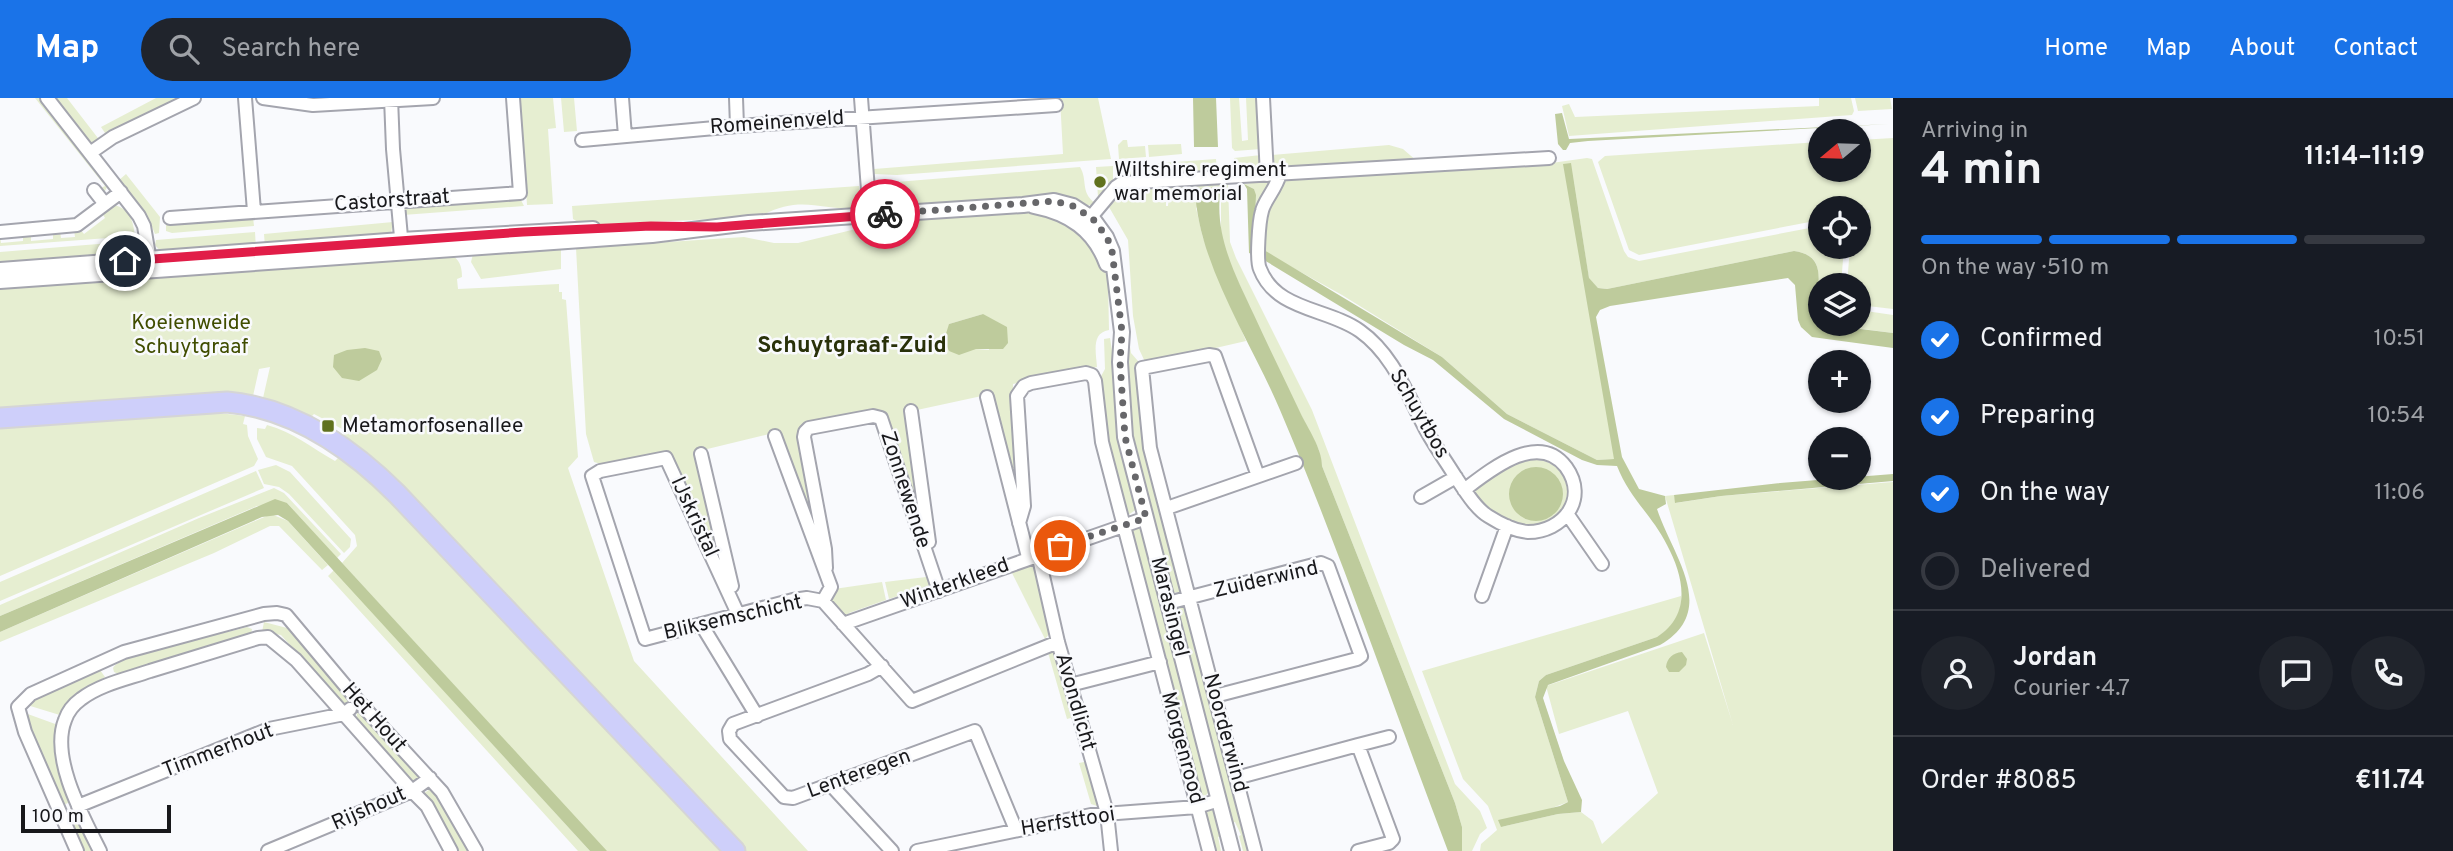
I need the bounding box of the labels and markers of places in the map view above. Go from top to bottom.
place label: Wiltshire regiment war memorial [1114,157,1287,208]
marker: Wiltshire regiment war memorial [1092,174,1108,190]
pin [95,231,155,291]
place label: Metamorfosenallee [342,413,523,440]
marker: Metamorfosenallee [320,418,336,434]
pin [1030,516,1090,576]

